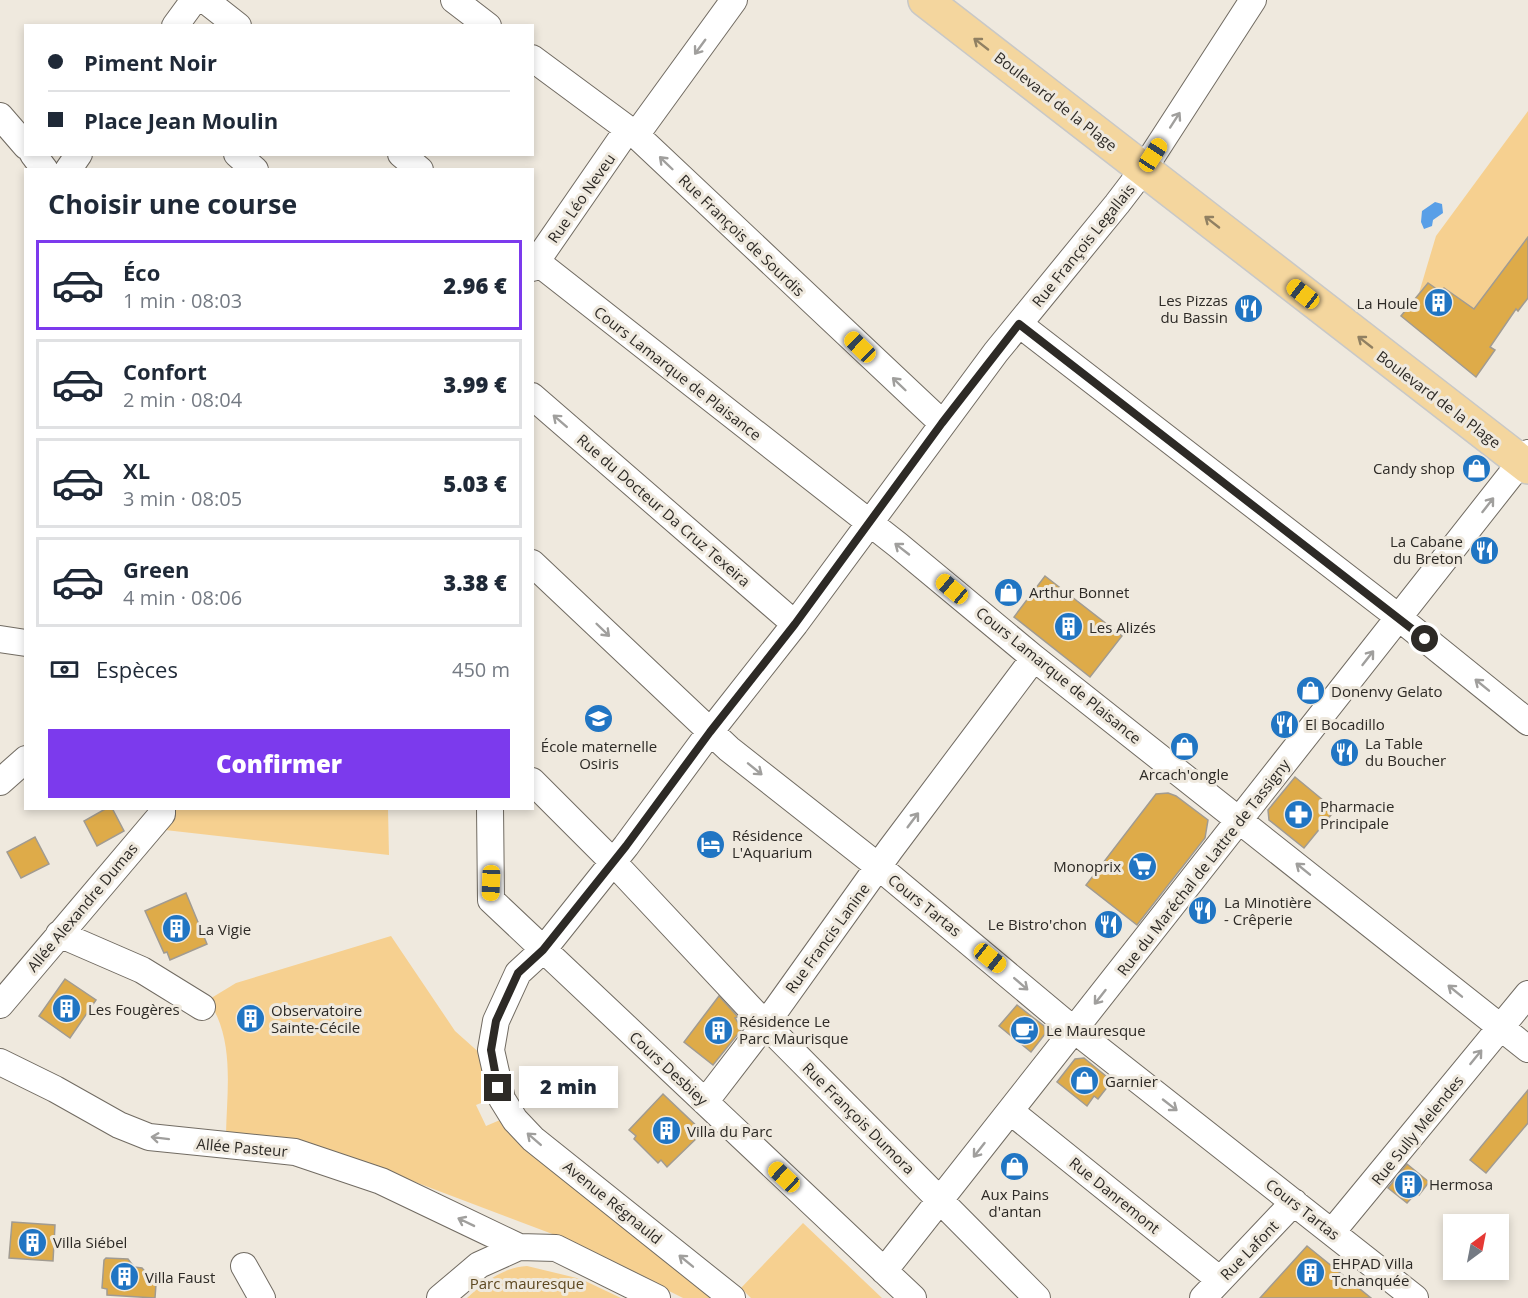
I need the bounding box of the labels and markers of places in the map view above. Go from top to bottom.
building icon: La Houle [1423,287,1455,319]
place label: Les Pizzas du Bassin [1158,290,1228,327]
restaurant icon: Les Pizzas du Bassin [1233,293,1265,325]
place label: La Houle [1356,293,1418,313]
shop icon: Candy shop [1460,452,1492,484]
place label: Candy shop [1373,458,1455,478]
place label: La Cabane du Breton [1390,531,1463,568]
restaurant icon: La Cabane du Breton [1468,534,1500,566]
shop icon: Arthur Bonnet [992,576,1024,608]
place label: Arthur Bonnet [1029,582,1129,602]
building icon: Les Alizés [1052,611,1084,643]
place label: Les Alizés [1089,617,1156,637]
shop icon: Donenvy Gelato [1294,675,1326,707]
place label: Donenvy Gelato [1331,681,1442,701]
school or university icon: École maternelle Osiris [583,703,615,735]
restaurant icon: El Bocadillo [1268,708,1300,740]
place label: El Bocadillo [1305,714,1385,734]
shop icon: Arcach'ongle [1168,731,1200,763]
place label: La Table du Boucher [1365,733,1446,770]
place label: École maternelle Osiris [541,736,657,773]
restaurant icon: La Table du Boucher [1328,736,1360,768]
place label: Arcach'ongle [1139,764,1229,784]
place label: Pharmacie Principale [1320,796,1394,833]
pharmacy icon: Pharmacie Principale [1283,799,1315,831]
place label: Résidence L'Aquarium [732,825,812,862]
hotel icon: Résidence L'Aquarium [695,828,727,860]
supermarket icon: Monoprix [1126,850,1158,882]
place label: Monoprix [1053,856,1121,876]
place label: La Minotière - Crêperie [1224,892,1312,929]
restaurant icon: La Minotière - Crêperie [1187,895,1219,927]
restaurant icon: Le Bistro'chon [1092,908,1124,940]
building icon: La Vigie [161,913,193,945]
place label: Le Bistro'chon [988,914,1087,934]
place label: La Vigie [198,919,251,939]
building icon: Les Fougères [51,993,83,1025]
place label: Les Fougères [88,999,180,1019]
place label: Observatoire Sainte-Cécile [271,1000,362,1037]
building icon: Observatoire Sainte-Cécile [234,1003,266,1035]
place label: Résidence Le Parc Maurisque [739,1011,848,1048]
building icon: Résidence Le Parc Maurisque [702,1014,734,1046]
cafe icon: Le Mauresque [1009,1014,1041,1046]
place label: Le Mauresque [1046,1020,1146,1040]
shop icon: Garnier [1068,1065,1100,1097]
place label: Garnier [1105,1071,1158,1091]
building icon: Villa du Parc [650,1115,682,1147]
place label: Villa du Parc [687,1121,772,1141]
shop icon: Aux Pains d'antan [999,1151,1031,1183]
building icon: Hermosa [1392,1168,1424,1200]
place label: Hermosa [1429,1174,1493,1194]
place label: Aux Pains d'antan [981,1184,1049,1221]
building icon: Villa Siébel [16,1226,48,1258]
place label: Villa Siébel [53,1232,127,1252]
place label: EHPAD Villa Tchanquée [1332,1253,1413,1290]
building icon: EHPAD Villa Tchanquée [1295,1256,1327,1288]
building icon: Villa Faust [108,1261,140,1293]
place label: Villa Faust [145,1267,215,1287]

